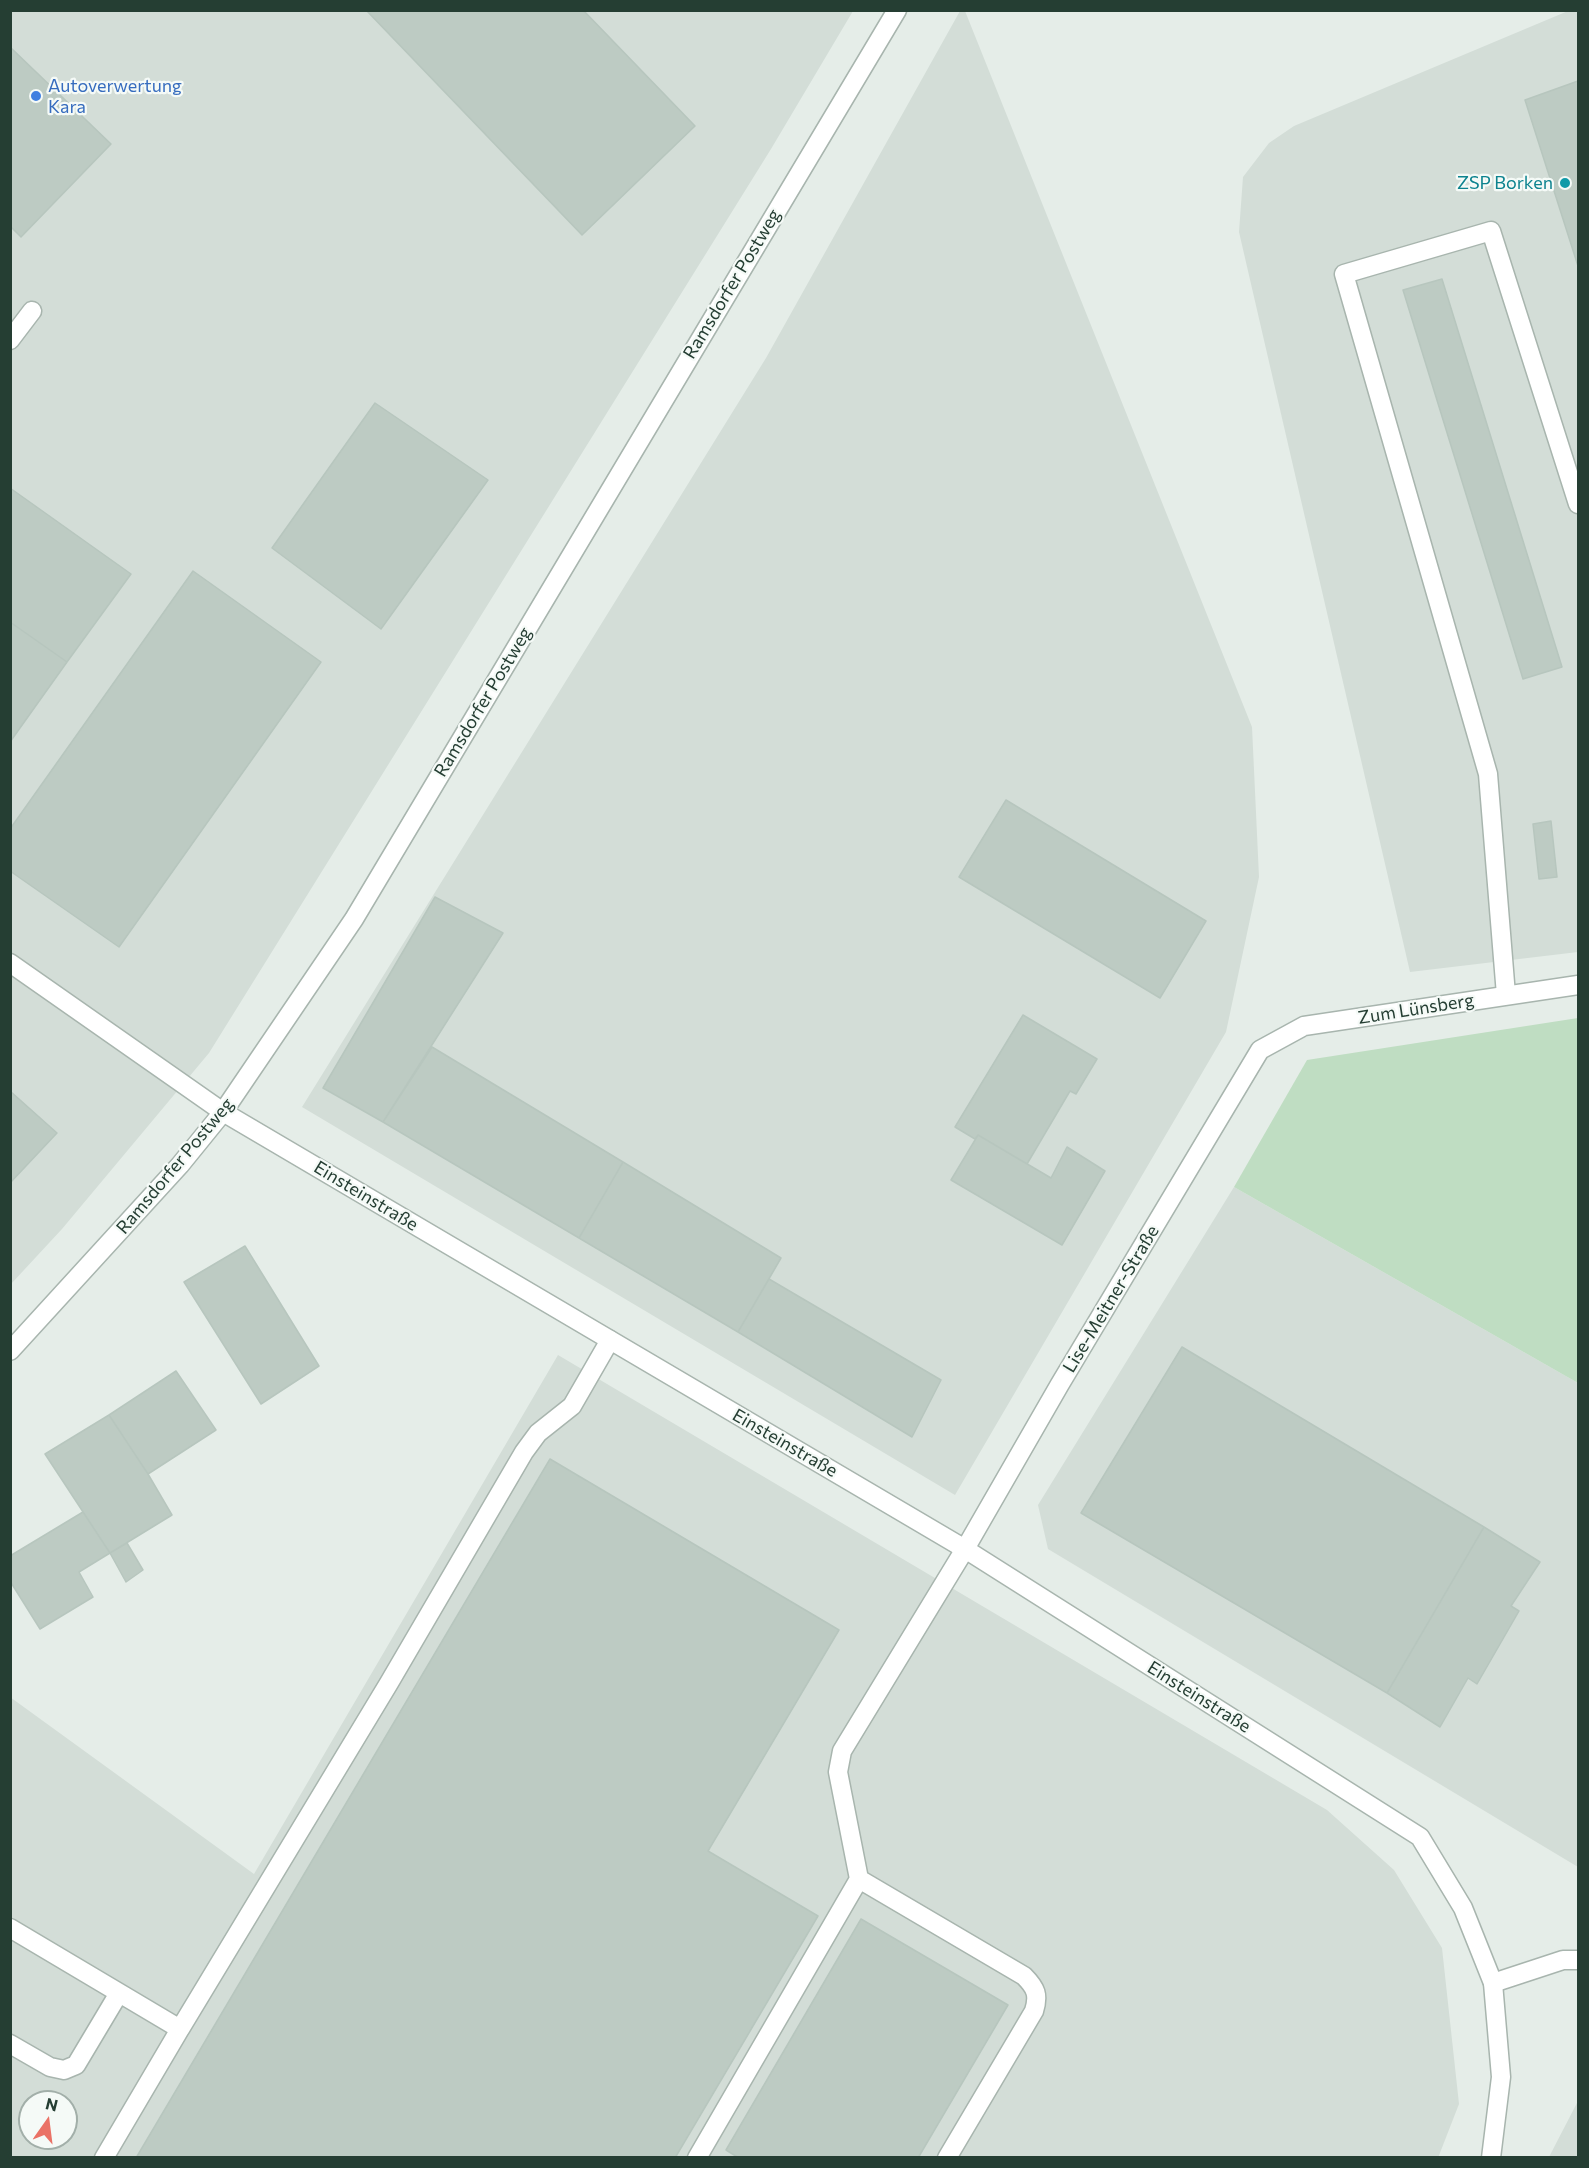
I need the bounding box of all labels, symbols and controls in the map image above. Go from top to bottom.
place label: Autoverwertung Kara [48,75,182,118]
marker: Autoverwertung Kara [29,89,43,103]
place label: ZSP Borken [1457,172,1553,194]
marker: ZSP Borken [1558,176,1572,190]
street label: Ramsdorfer Postweg [679,205,785,363]
street label: Ramsdorfer Postweg [430,623,536,781]
street label: Zum Lünsberg [1356,989,1476,1029]
street label: Ramsdorfer Postweg [112,1094,238,1238]
street label: Einsteinstraße [310,1156,422,1236]
street label: Lise-Meitner-Straße [1058,1221,1164,1377]
street label: Einsteinstraße [729,1404,841,1482]
street label: Einsteinstraße [1143,1657,1255,1737]
north arrow [18,2090,78,2150]
text: N [44,2093,60,2115]

